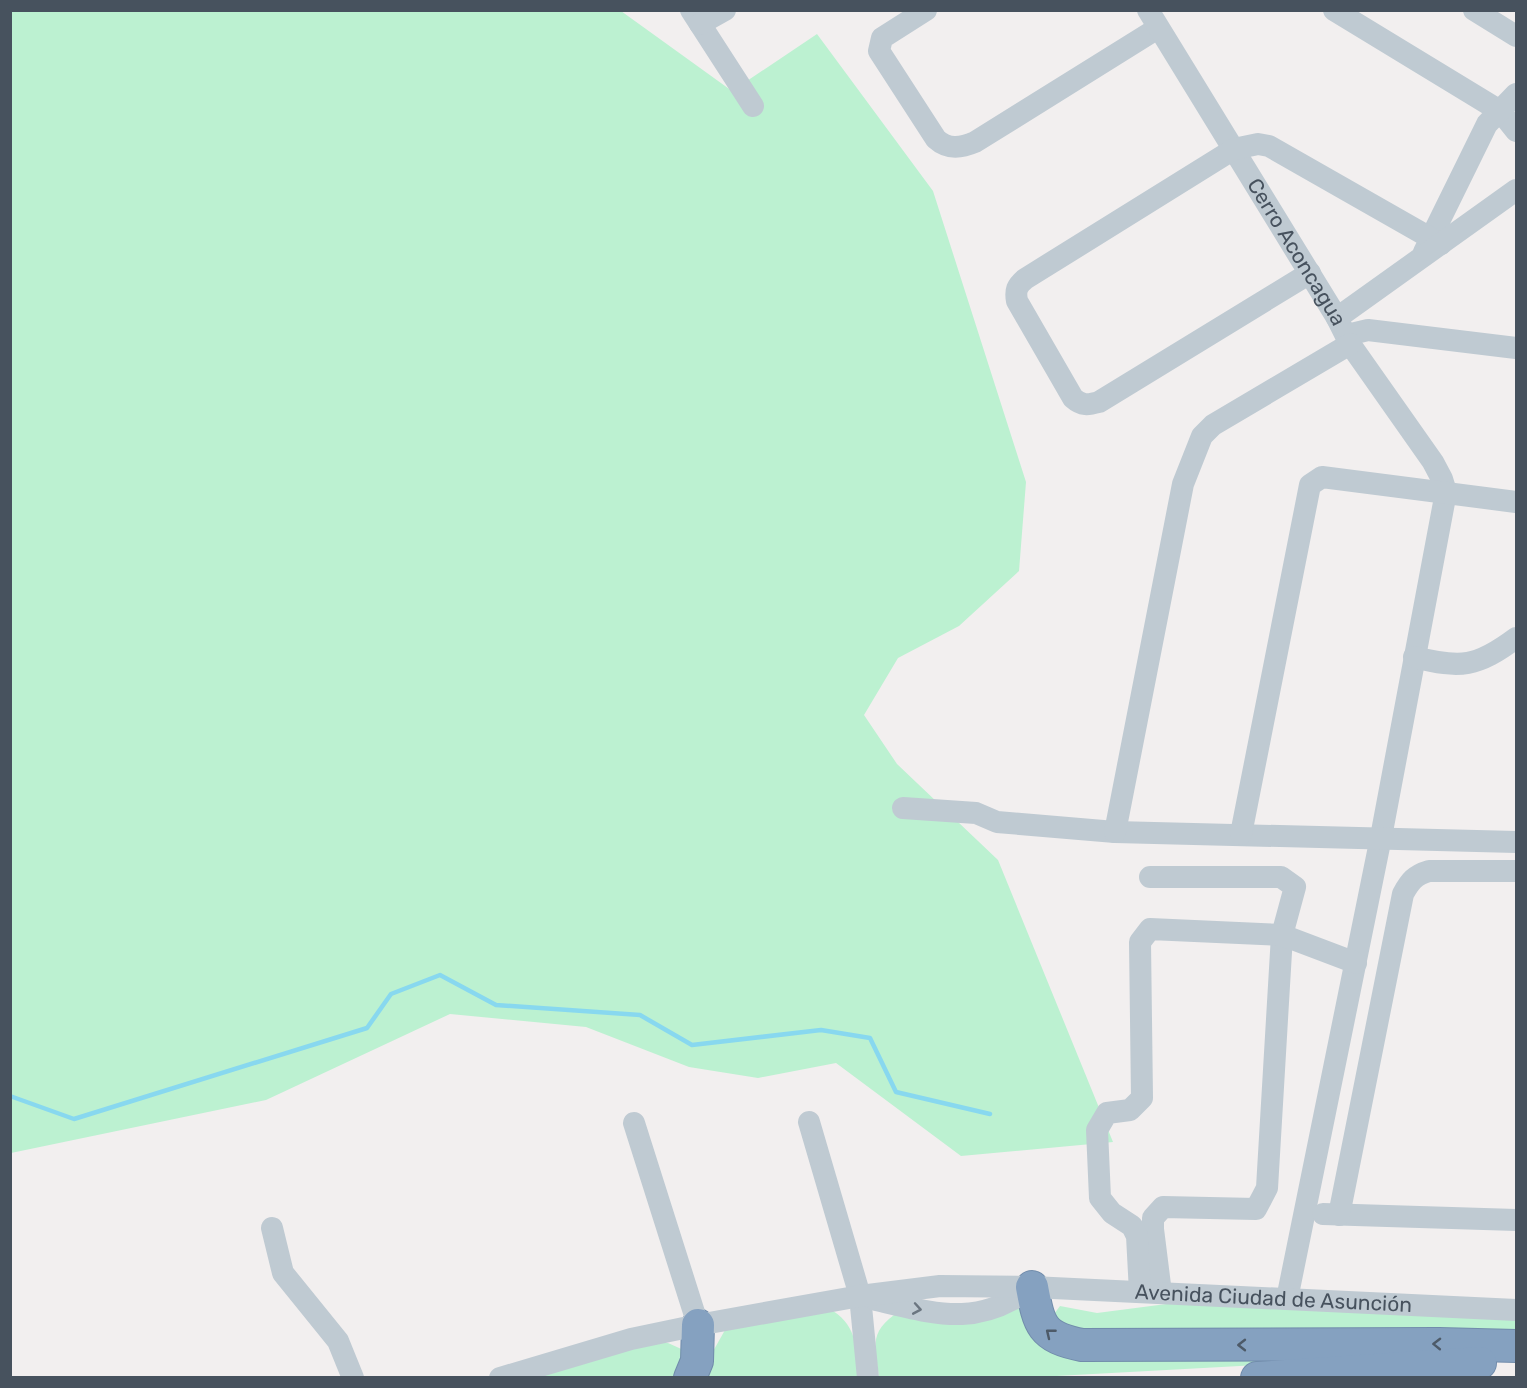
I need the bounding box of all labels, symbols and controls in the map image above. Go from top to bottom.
street label: Cerro Aconcagua [1242,173,1352,330]
street label: Avenida Ciudad de Asunción [1134,1279,1413,1317]
one-way arrow [912,1302,921,1314]
one-way arrow [1046,1330,1057,1341]
one-way arrow [1433,1338,1442,1350]
one-way arrow [1238,1339,1247,1351]

